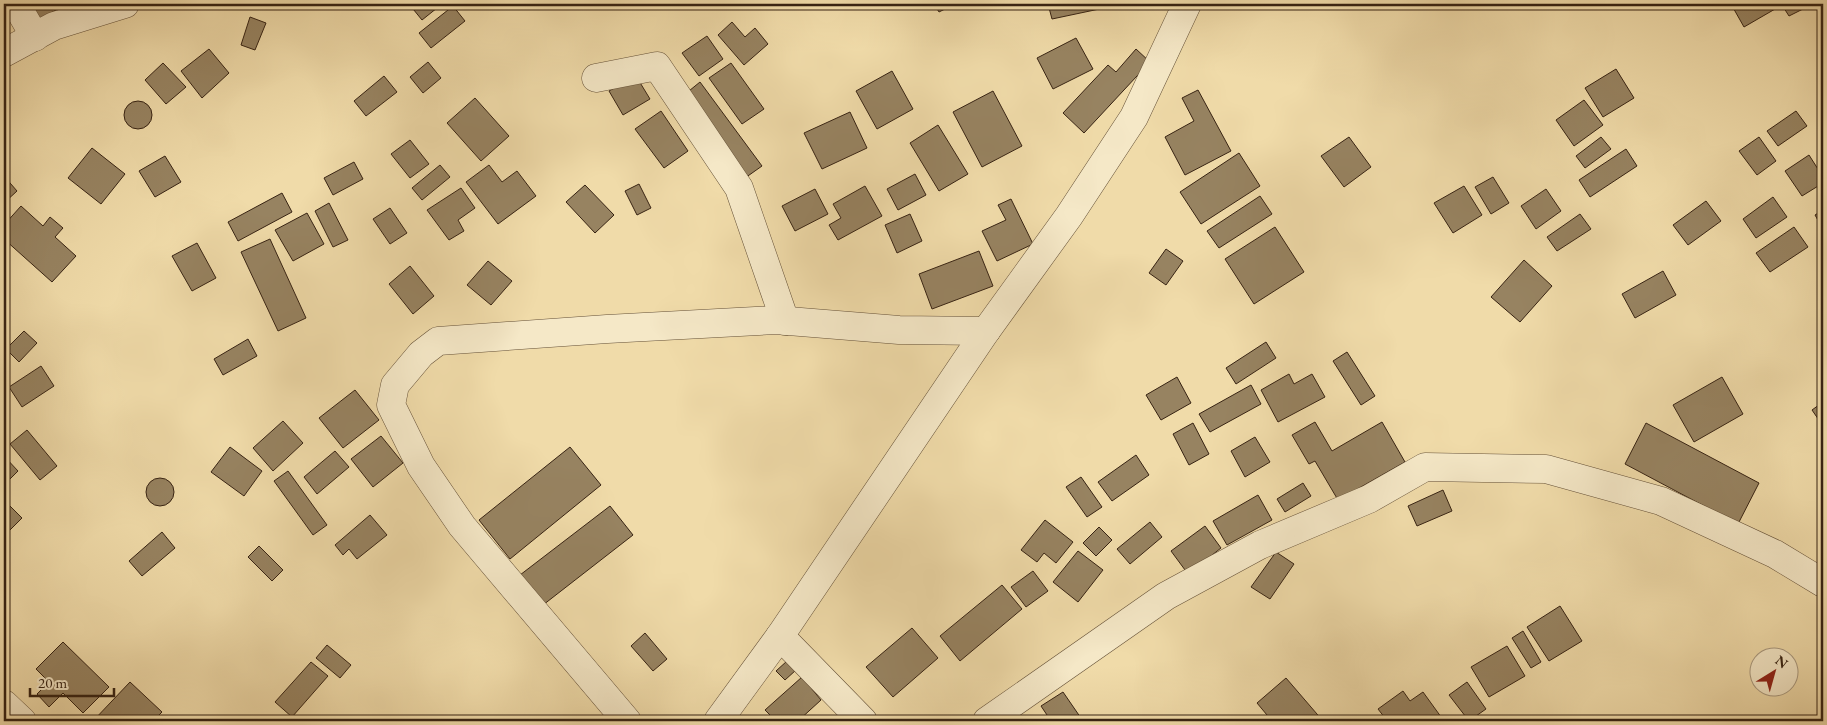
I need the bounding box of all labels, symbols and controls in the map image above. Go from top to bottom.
north arrow [1750,648,1800,698]
text: N [1772,651,1792,673]
scale bar [30,665,114,697]
text: 20 m [38,673,67,692]

